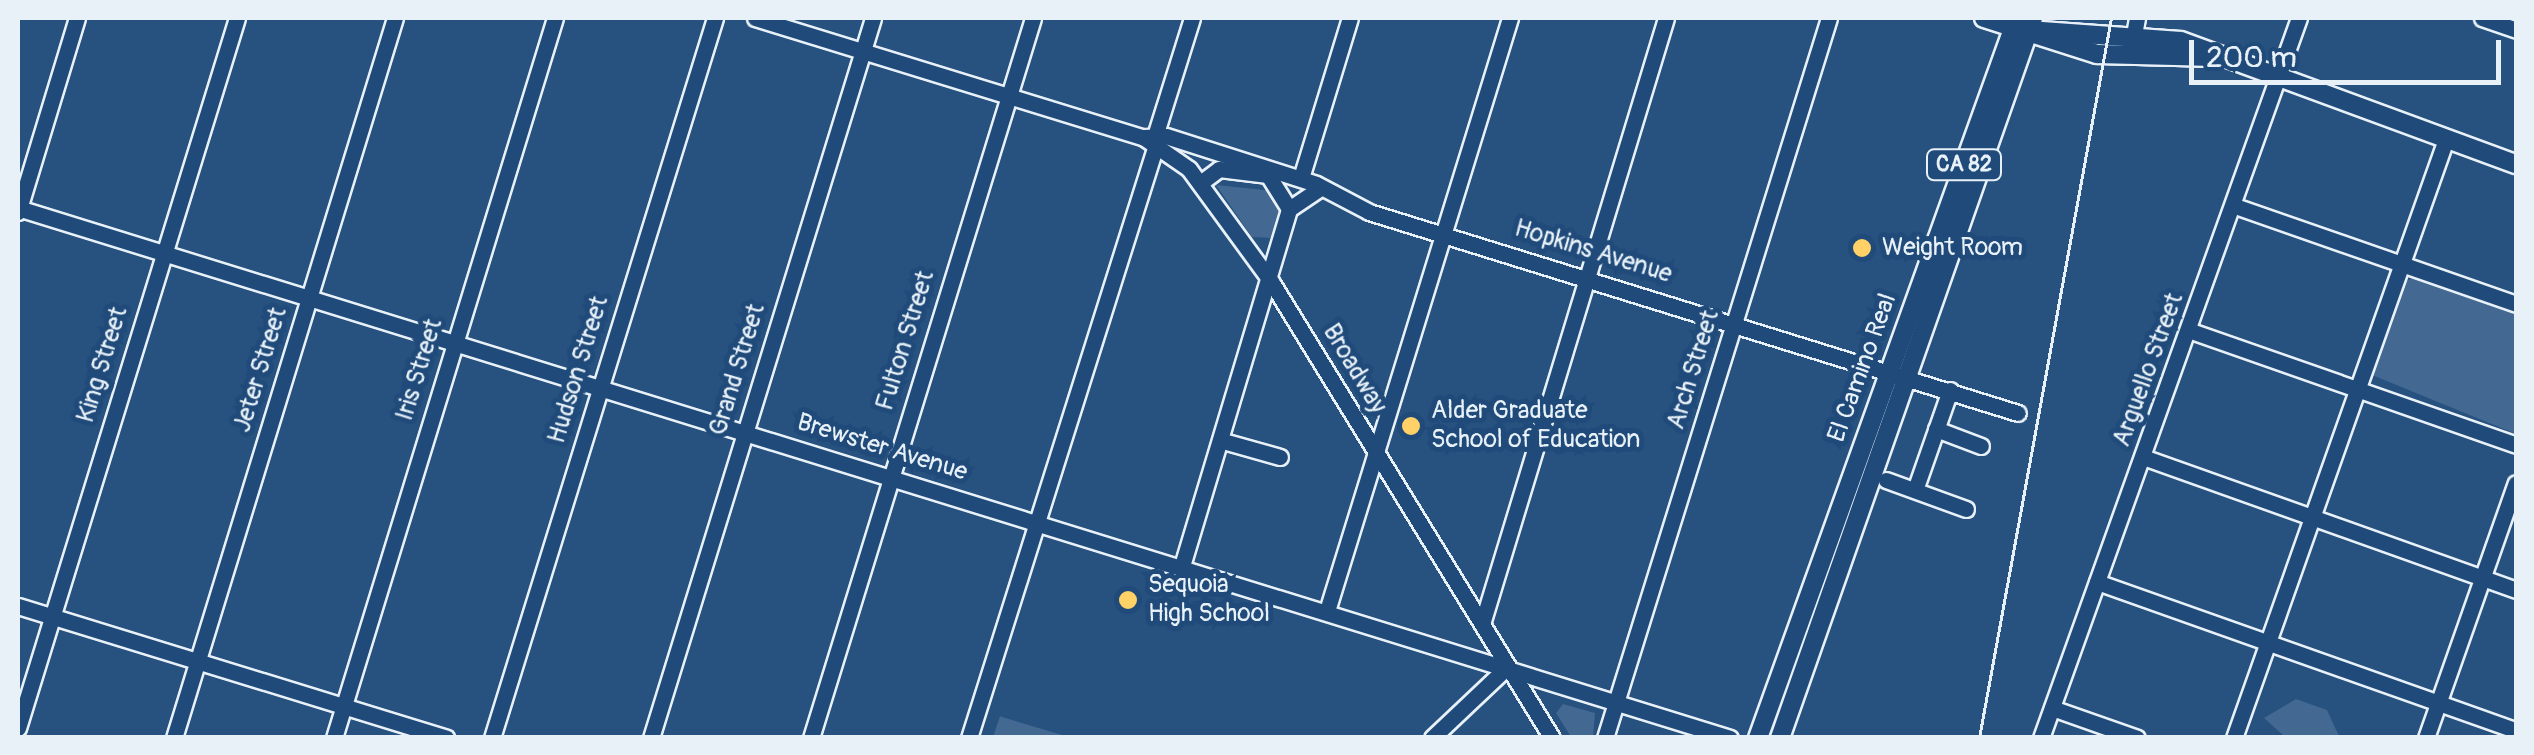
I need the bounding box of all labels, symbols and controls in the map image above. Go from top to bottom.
scale bar [2194,20,2506,82]
text: 200 m [2206,39,2297,76]
road number: CA 82 [1924,148,2004,182]
street label: Hopkins Avenue [1511,214,1675,290]
place label: Weight Room [1882,233,2023,263]
marker: Weight Room [1851,237,1873,259]
street label: Fulton Street [871,268,941,414]
street label: Arguello Street [2107,289,2191,451]
street label: El Camino Real [1822,290,1904,446]
street label: Hudson Street [542,293,616,447]
street label: Grand Street [704,301,772,439]
street label: King Street [71,304,135,426]
street label: Jeter Street [228,304,294,436]
street label: Arch Street [1662,307,1726,433]
street label: Iris Street [390,315,450,425]
street label: Broadway [1316,319,1392,419]
place label: Alder Graduate School of Education [1431,397,1640,456]
street label: Brewster Avenue [793,408,971,488]
marker: Alder Graduate School of Education [1400,415,1422,437]
place label: Sequoia High School [1148,571,1270,630]
marker: Sequoia High School [1117,589,1139,611]

